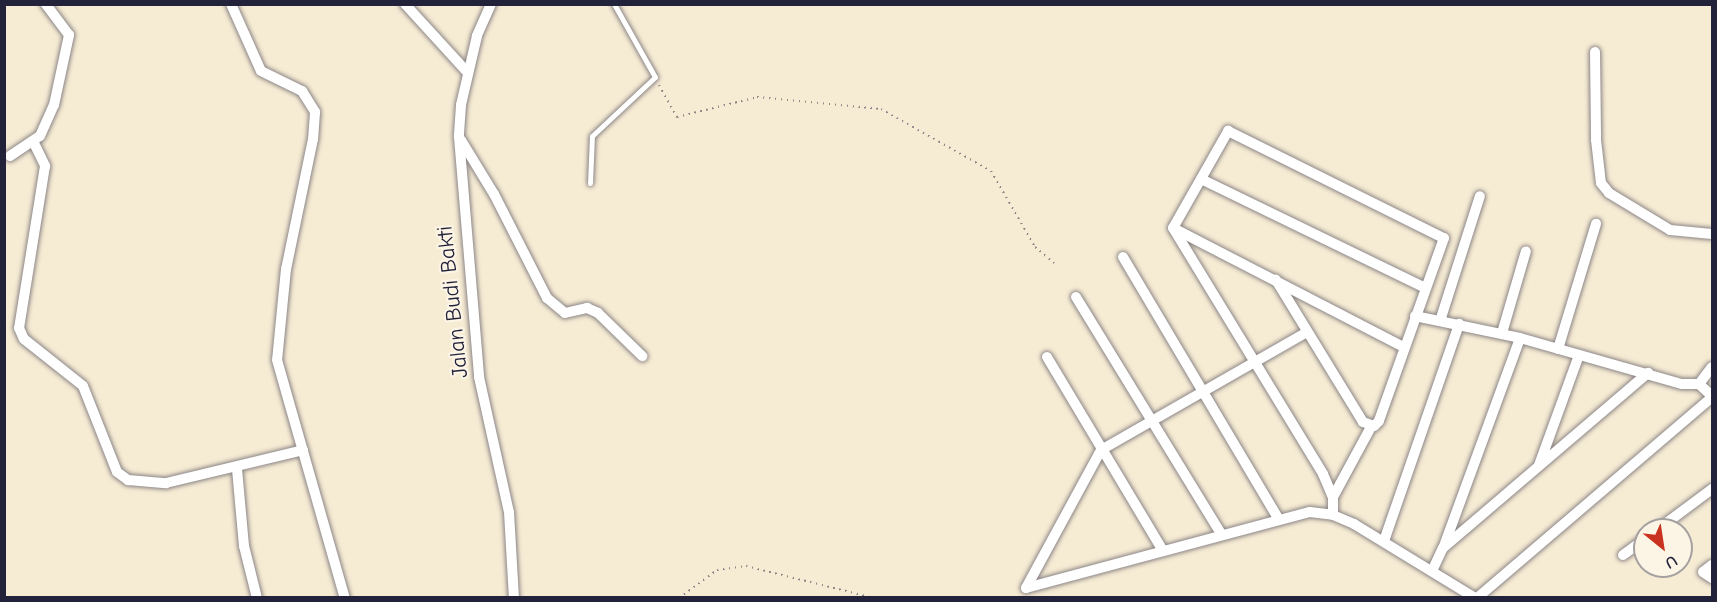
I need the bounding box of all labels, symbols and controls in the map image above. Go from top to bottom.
street label: Jalan Budi Bakti [432,225,474,379]
north arrow [1633,518,1693,578]
text: U [1662,551,1680,572]

